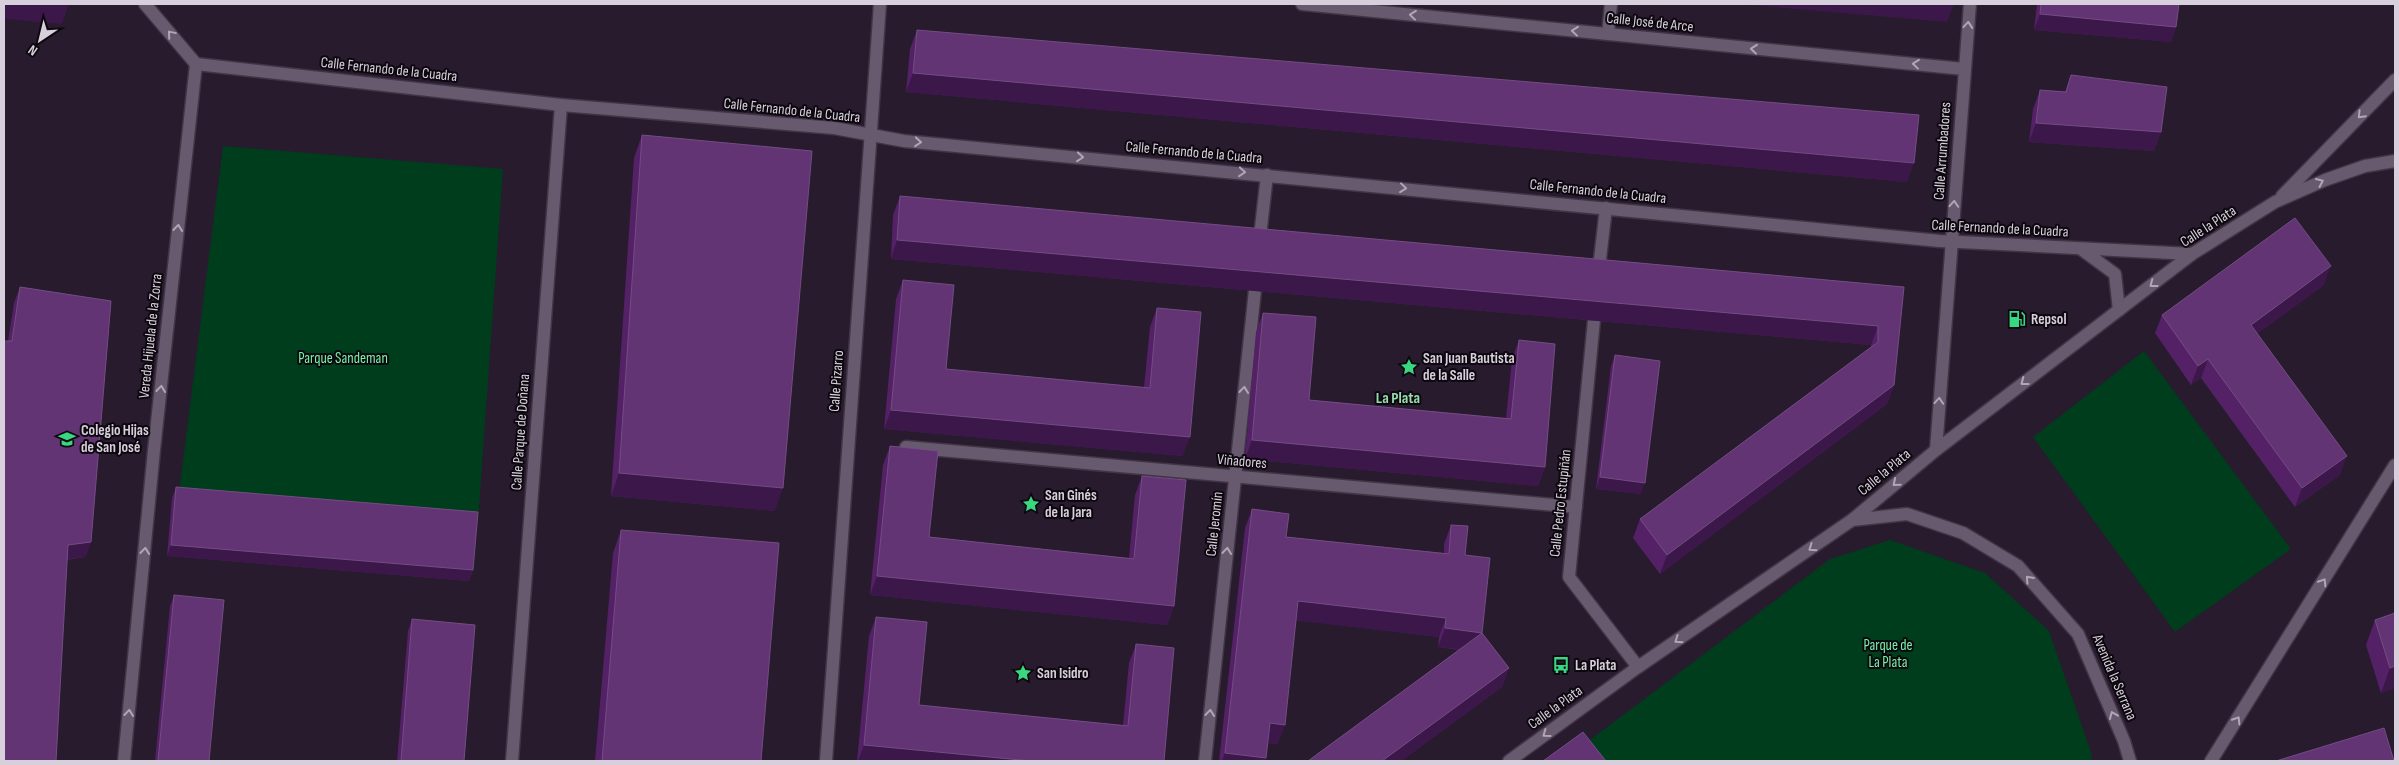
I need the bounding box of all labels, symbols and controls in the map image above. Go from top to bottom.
street label: Calle José de Arce [1606,8,1694,37]
one-way arrow [1409,10,1417,21]
north arrow [15,15,65,65]
one-way arrow [1962,20,1973,28]
one-way arrow [1570,26,1578,37]
one-way arrow [168,31,176,40]
text: N [25,41,41,59]
one-way arrow [1749,43,1757,54]
street label: Calle Fernando de la Cuadra [320,53,458,86]
one-way arrow [1911,59,1919,70]
street label: Calle Fernando de la Cuadra [723,94,861,127]
street label: Calle Arrumbadores [1930,102,1955,201]
one-way arrow [2358,109,2367,118]
one-way arrow [914,136,922,147]
street label: Calle Fernando de la Cuadra [1125,137,1263,168]
one-way arrow [1076,151,1084,162]
one-way arrow [1238,166,1246,177]
street label: Calle Fernando de la Cuadra [1529,175,1667,208]
one-way arrow [2315,178,2324,189]
one-way arrow [1400,182,1408,193]
one-way arrow [1948,200,1959,208]
street label: Calle la Plata [2177,201,2240,252]
street label: Calle Fernando de la Cuadra [1931,215,2069,242]
one-way arrow [172,223,183,231]
street label: Vereda Hijuela de la Zorra [135,273,167,399]
one-way arrow [2149,278,2159,287]
fuel station icon: Repsol [2007,309,2027,329]
place label: Repsol [2031,310,2066,329]
park label: Parque Sandeman [298,349,388,368]
place label: San Juan Bautista de la Salle [1423,349,1515,385]
street label: Calle Pizarro [825,350,848,412]
place icon: San Juan Bautista de la Salle [1399,357,1419,377]
street label: Calle Parque de Doñana [507,373,534,491]
one-way arrow [2021,377,2030,385]
one-way arrow [155,385,166,393]
one-way arrow [1238,385,1249,393]
district label: La Plata [1376,389,1420,408]
one-way arrow [1934,397,1945,405]
place label: Colegio Hijas de San José [81,421,149,457]
school or university icon: Colegio Hijas de San José [57,429,77,449]
street label: Calle la Plata [1854,445,1915,500]
street label: Calle Pedro Estupiñán [1545,448,1576,558]
street label: Viñadores [1216,450,1268,473]
one-way arrow [1893,477,1902,485]
place label: San Ginés de la Jara [1045,486,1097,522]
street label: Calle Jeromín [1202,491,1227,557]
place icon: San Ginés de la Jara [1021,494,1041,514]
one-way arrow [1808,542,1818,551]
one-way arrow [139,547,150,555]
one-way arrow [1221,547,1232,555]
one-way arrow [2026,575,2035,584]
one-way arrow [2316,579,2326,588]
street label: Avenida la Serrana [2088,631,2141,723]
one-way arrow [1674,634,1684,643]
park label: Parque de La Plata [1863,636,1913,672]
bus stop icon: La Plata [1551,655,1571,675]
place label: La Plata [1575,656,1617,675]
place icon: San Isidro [1013,663,1033,683]
place label: San Isidro [1037,664,1089,683]
street label: Calle la Plata [1524,681,1587,734]
one-way arrow [123,708,134,716]
one-way arrow [1204,708,1215,716]
one-way arrow [2109,711,2120,720]
one-way arrow [2231,717,2240,726]
one-way arrow [1542,728,1552,737]

